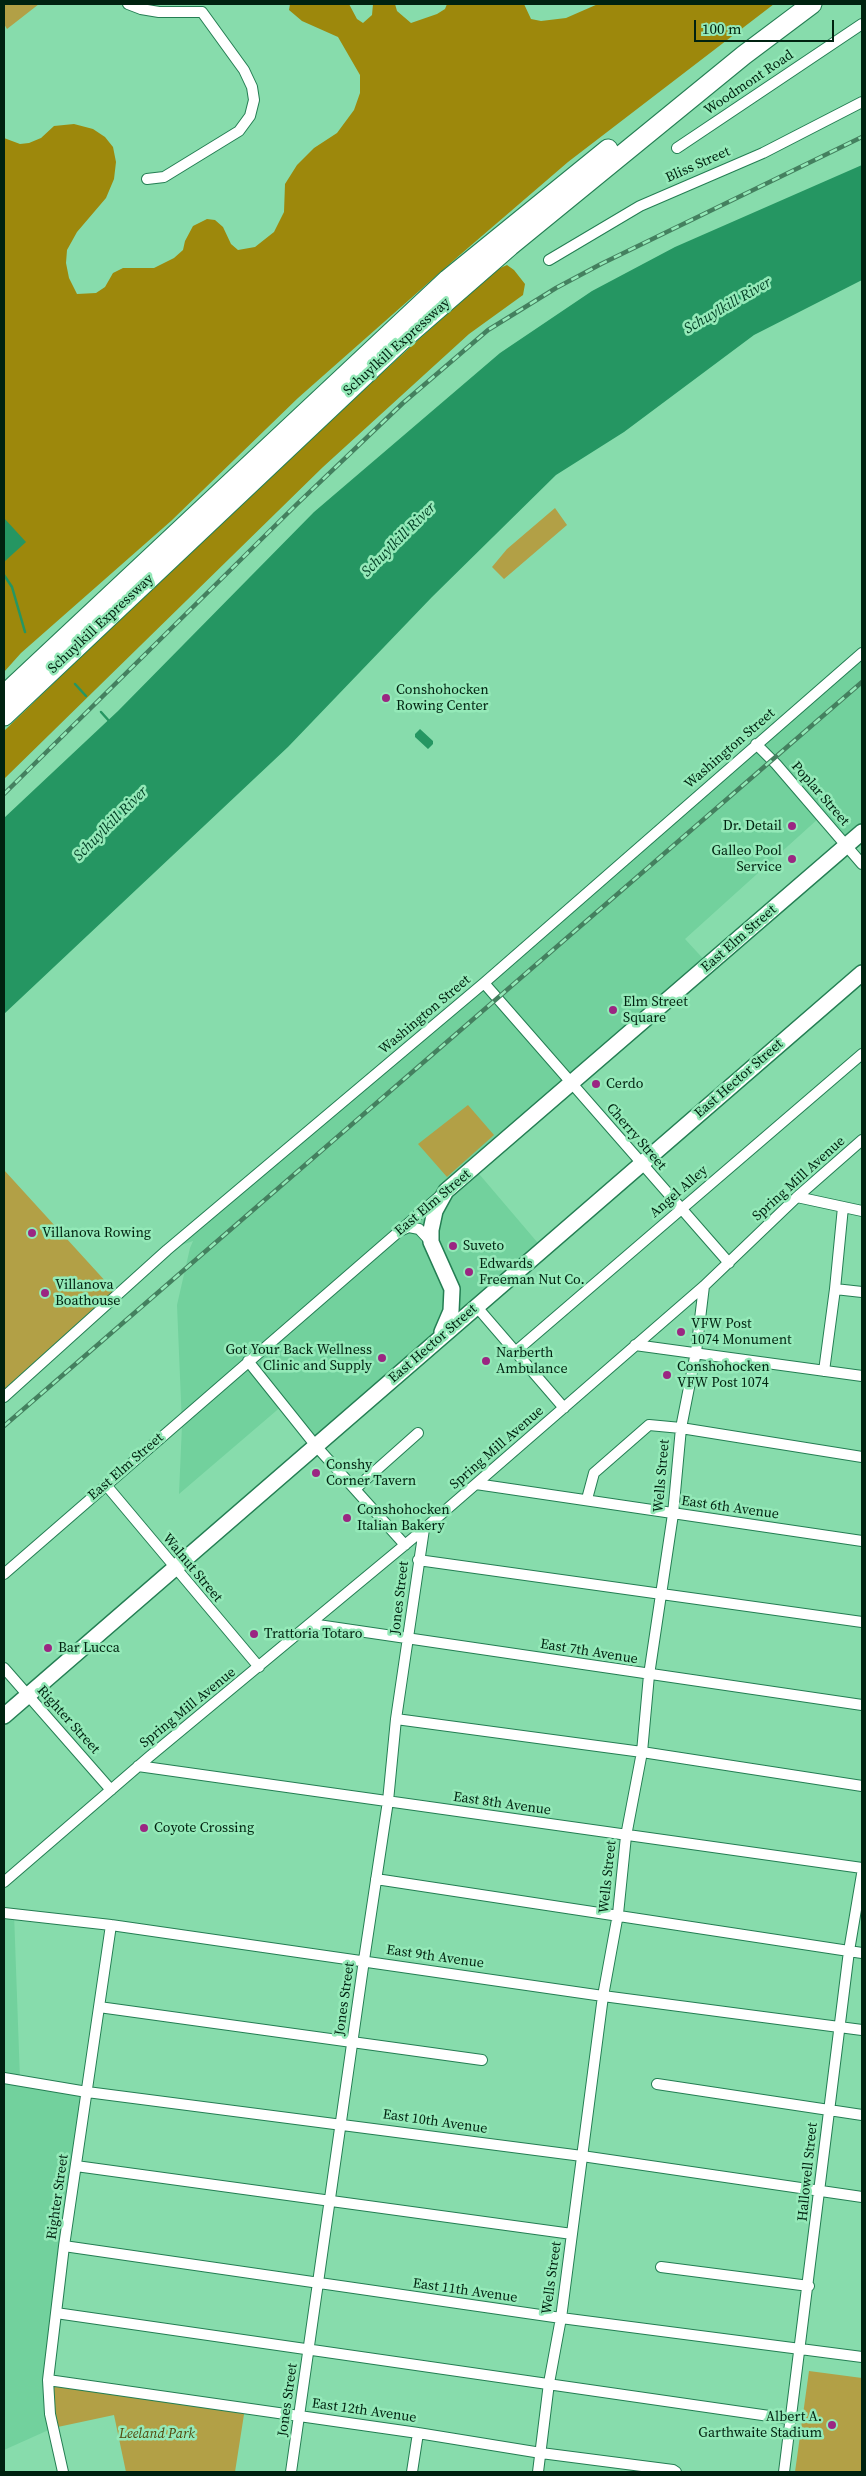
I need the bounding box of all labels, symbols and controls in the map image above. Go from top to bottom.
scale bar [696,10,836,42]
text: 100 m [702,18,742,39]
street label: Woodmont Road [701,47,797,119]
street label: Bliss Street [663,143,733,187]
water label: Schuylkill River [681,274,775,338]
street label: Schuylkill Expressway [340,295,454,399]
water label: Schuylkill River [358,499,440,581]
street label: Schuylkill Expressway [45,571,157,677]
place label: Conshohocken Rowing Center [396,682,489,714]
marker: Conshohocken Rowing Center [380,692,392,704]
street label: Washington Street [681,705,779,793]
street label: Poplar Street [787,758,853,830]
water label: Schuylkill River [70,783,152,865]
place label: Dr. Detail [723,818,782,834]
marker: Dr. Detail [786,820,798,832]
place label: Galleo Pool Service [712,843,782,876]
marker: Galleo Pool Service [786,853,798,865]
street label: East Elm Street [698,902,780,976]
street label: Washington Street [376,972,474,1058]
place label: Elm Street Square [623,994,688,1026]
marker: Elm Street Square [607,1004,619,1016]
street label: East Hector Street [691,1036,787,1122]
place label: Cerdo [606,1076,643,1092]
marker: Cerdo [590,1078,602,1090]
street label: Cherry Street [602,1100,670,1174]
street label: Spring Mill Avenue [749,1133,849,1225]
street label: Angel Alley [647,1162,711,1222]
street label: East Elm Street [392,1166,474,1240]
place label: Villanova Rowing [42,1225,151,1241]
marker: Villanova Rowing [26,1227,38,1239]
place label: Suveto [463,1238,504,1254]
marker: Suveto [447,1240,459,1252]
place label: Edwards Freeman Nut Co. [479,1256,585,1288]
marker: Edwards Freeman Nut Co. [463,1266,475,1278]
place label: Villanova Boathouse [55,1277,121,1310]
marker: Villanova Boathouse [39,1287,51,1299]
street label: East Hector Street [385,1301,481,1387]
place label: VFW Post 1074 Monument [691,1316,792,1348]
marker: VFW Post 1074 Monument [675,1326,687,1338]
place label: Got Your Back Wellness Clinic and Supply [225,1342,372,1374]
place label: Narberth Ambulance [496,1345,568,1378]
marker: Got Your Back Wellness Clinic and Supply [376,1352,388,1364]
marker: Narberth Ambulance [480,1355,492,1367]
place label: Conshohocken VFW Post 1074 [677,1359,770,1391]
marker: Conshohocken VFW Post 1074 [661,1369,673,1381]
street label: Spring Mill Avenue [447,1403,547,1493]
street label: East Elm Street [85,1430,167,1504]
street label: Wells Street [650,1439,674,1513]
place label: Conshy Corner Tavern [326,1457,416,1490]
marker: Conshy Corner Tavern [310,1467,322,1479]
street label: East 6th Avenue [680,1493,780,1523]
place label: Conshohocken Italian Bakery [357,1502,450,1534]
marker: Conshohocken Italian Bakery [341,1512,353,1524]
street label: Walnut Street [158,1530,226,1606]
street label: Jones Street [387,1560,413,1636]
place label: Trattoria Totaro [264,1626,362,1642]
marker: Trattoria Totaro [248,1628,260,1640]
street label: East 7th Avenue [539,1636,639,1668]
place label: Bar Lucca [58,1640,120,1656]
marker: Bar Lucca [42,1642,54,1654]
street label: Spring Mill Avenue [137,1664,239,1752]
street label: Righter Street [33,1682,103,1758]
street label: East 8th Avenue [452,1789,552,1819]
place label: Coyote Crossing [154,1820,254,1836]
marker: Coyote Crossing [138,1822,150,1834]
street label: Wells Street [596,1840,620,1914]
street label: East 9th Avenue [385,1942,485,1972]
street label: Jones Street [332,1961,358,2037]
street label: East 10th Avenue [382,2106,488,2138]
street label: Hallowell Street [794,2122,822,2222]
street label: Righter Street [44,2153,72,2241]
street label: Wells Street [539,2241,565,2315]
street label: East 11th Avenue [412,2275,518,2307]
street label: Jones Street [275,2362,301,2438]
street label: East 12th Avenue [311,2395,417,2427]
place label: Albert A. Garthwaite Stadium [698,2409,822,2442]
marker: Albert A. Garthwaite Stadium [826,2419,838,2431]
park label: Leeland Park [119,2426,195,2442]

